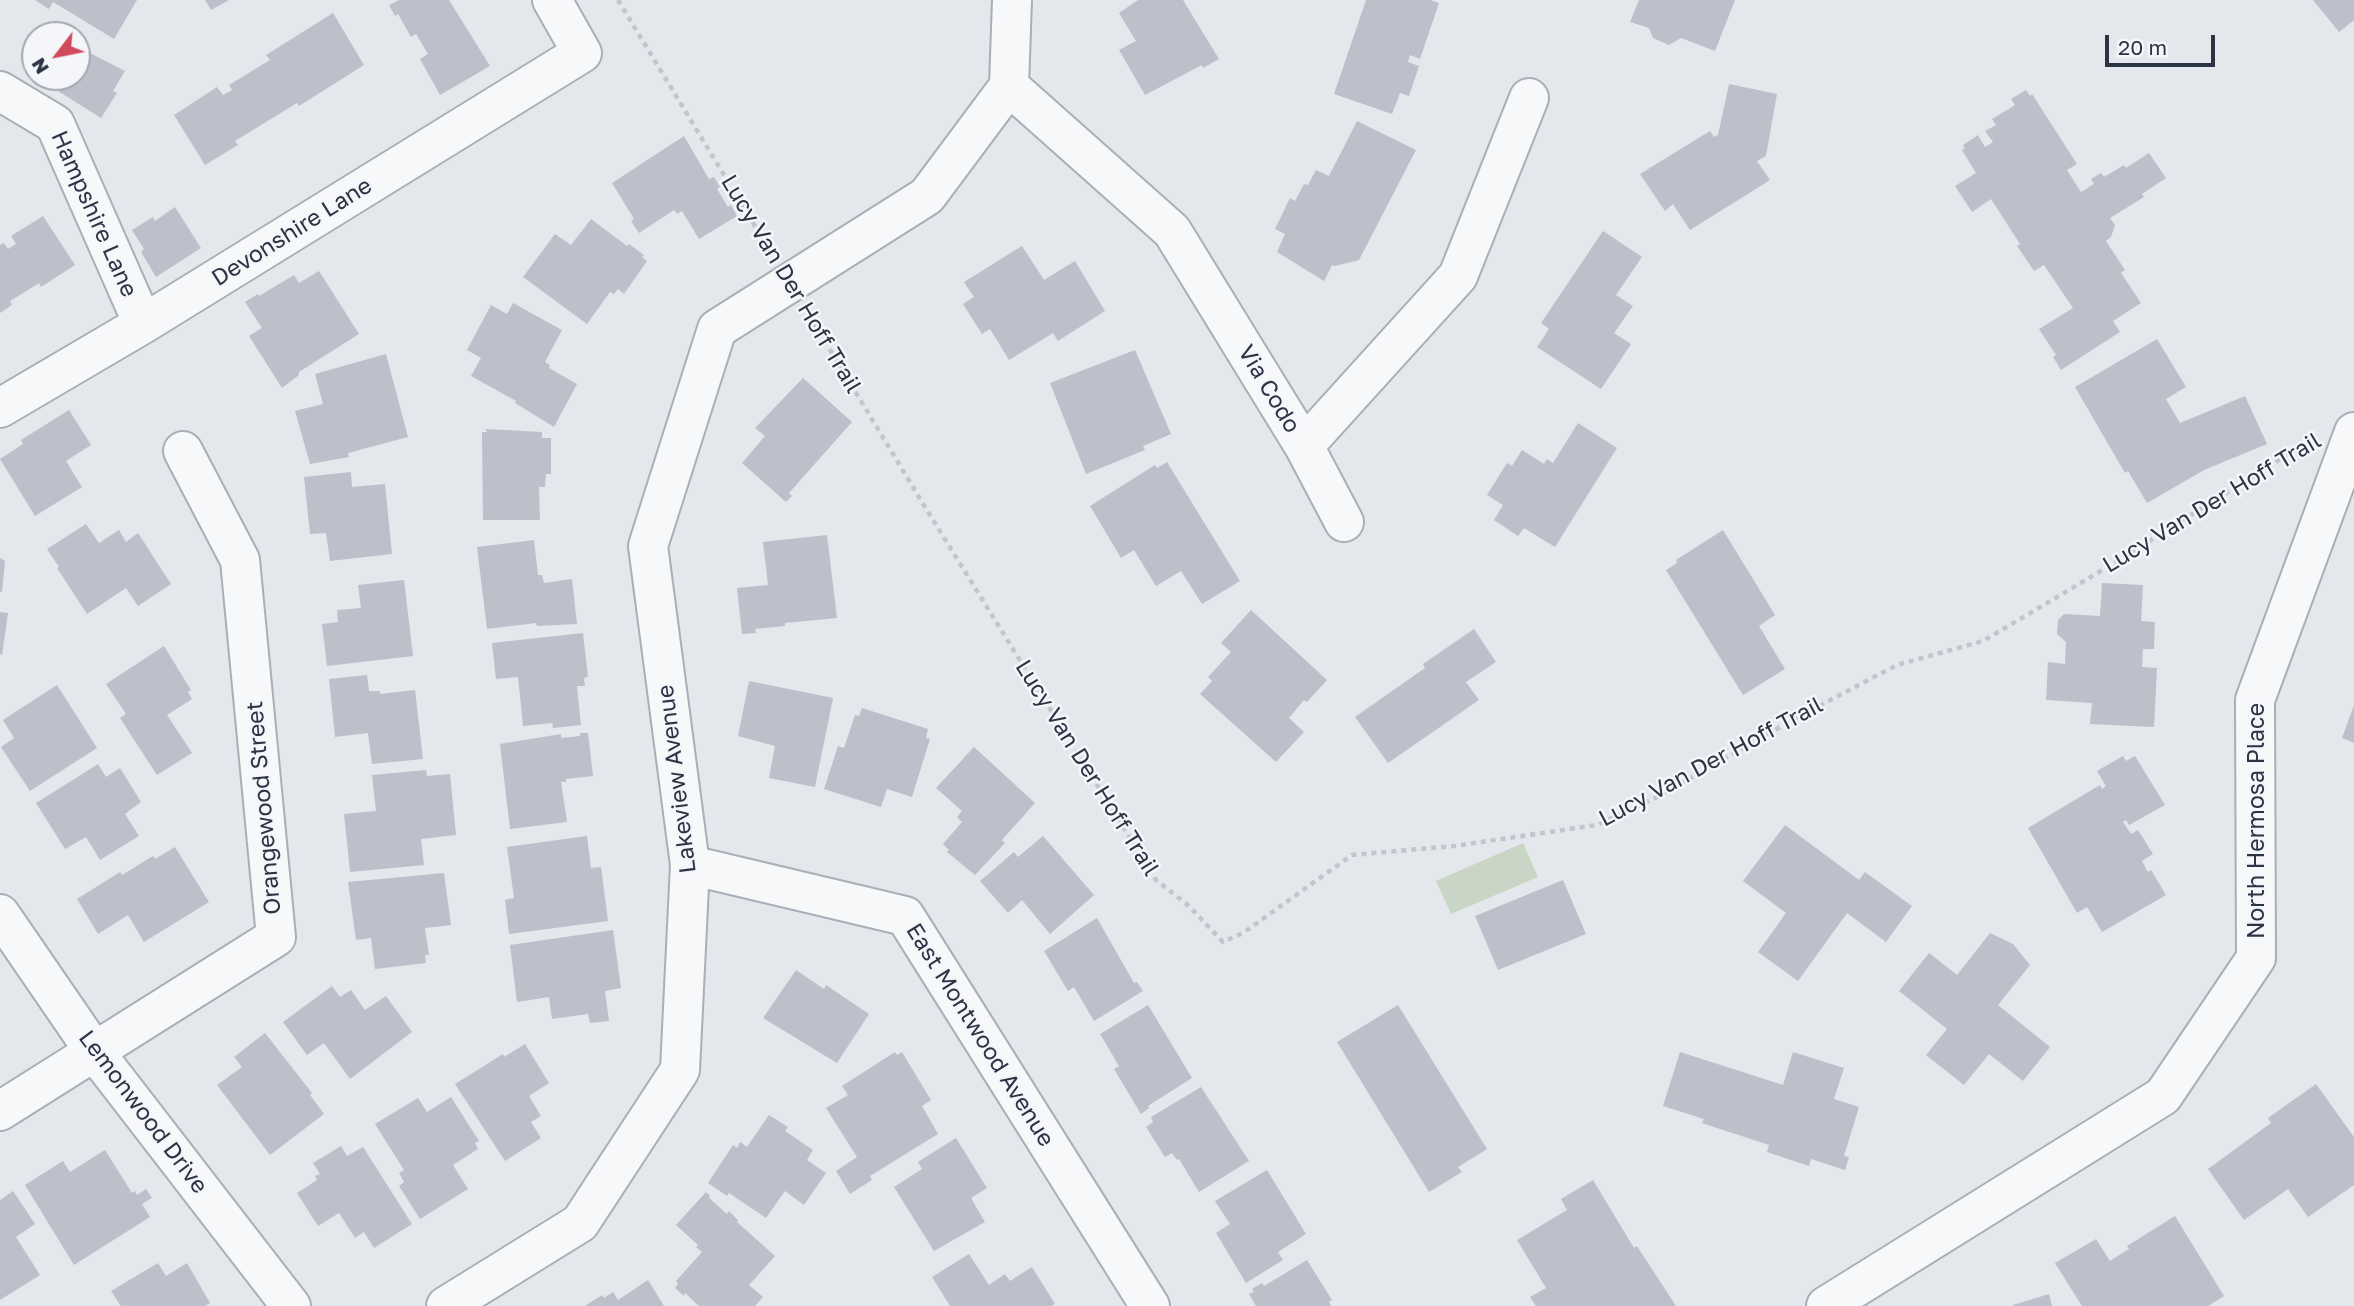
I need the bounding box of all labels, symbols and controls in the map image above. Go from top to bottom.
north arrow [21,21,91,91]
scale bar [2109,21,2219,65]
text: 20 m [2118,34,2167,60]
text: N [26,54,53,79]
street label: Hampshire Lane [45,127,143,301]
street label: Lucy Van Der Hoff Trail [715,170,867,398]
street label: Devonshire Lane [207,172,377,292]
street label: Via Codo [1232,340,1306,438]
street label: Lucy Van Der Hoff Trail [2098,427,2326,579]
street label: Lucy Van Der Hoff Trail [1009,655,1165,881]
street label: Lakeview Avenue [652,683,702,875]
street label: Lucy Van Der Hoff Trail [1594,691,1828,833]
street label: Orangewood Street [241,700,287,916]
street label: North Hermosa Place [2243,703,2271,939]
street label: East Montwood Avenue [900,918,1060,1152]
street label: Lemonwood Drive [73,1025,213,1199]

